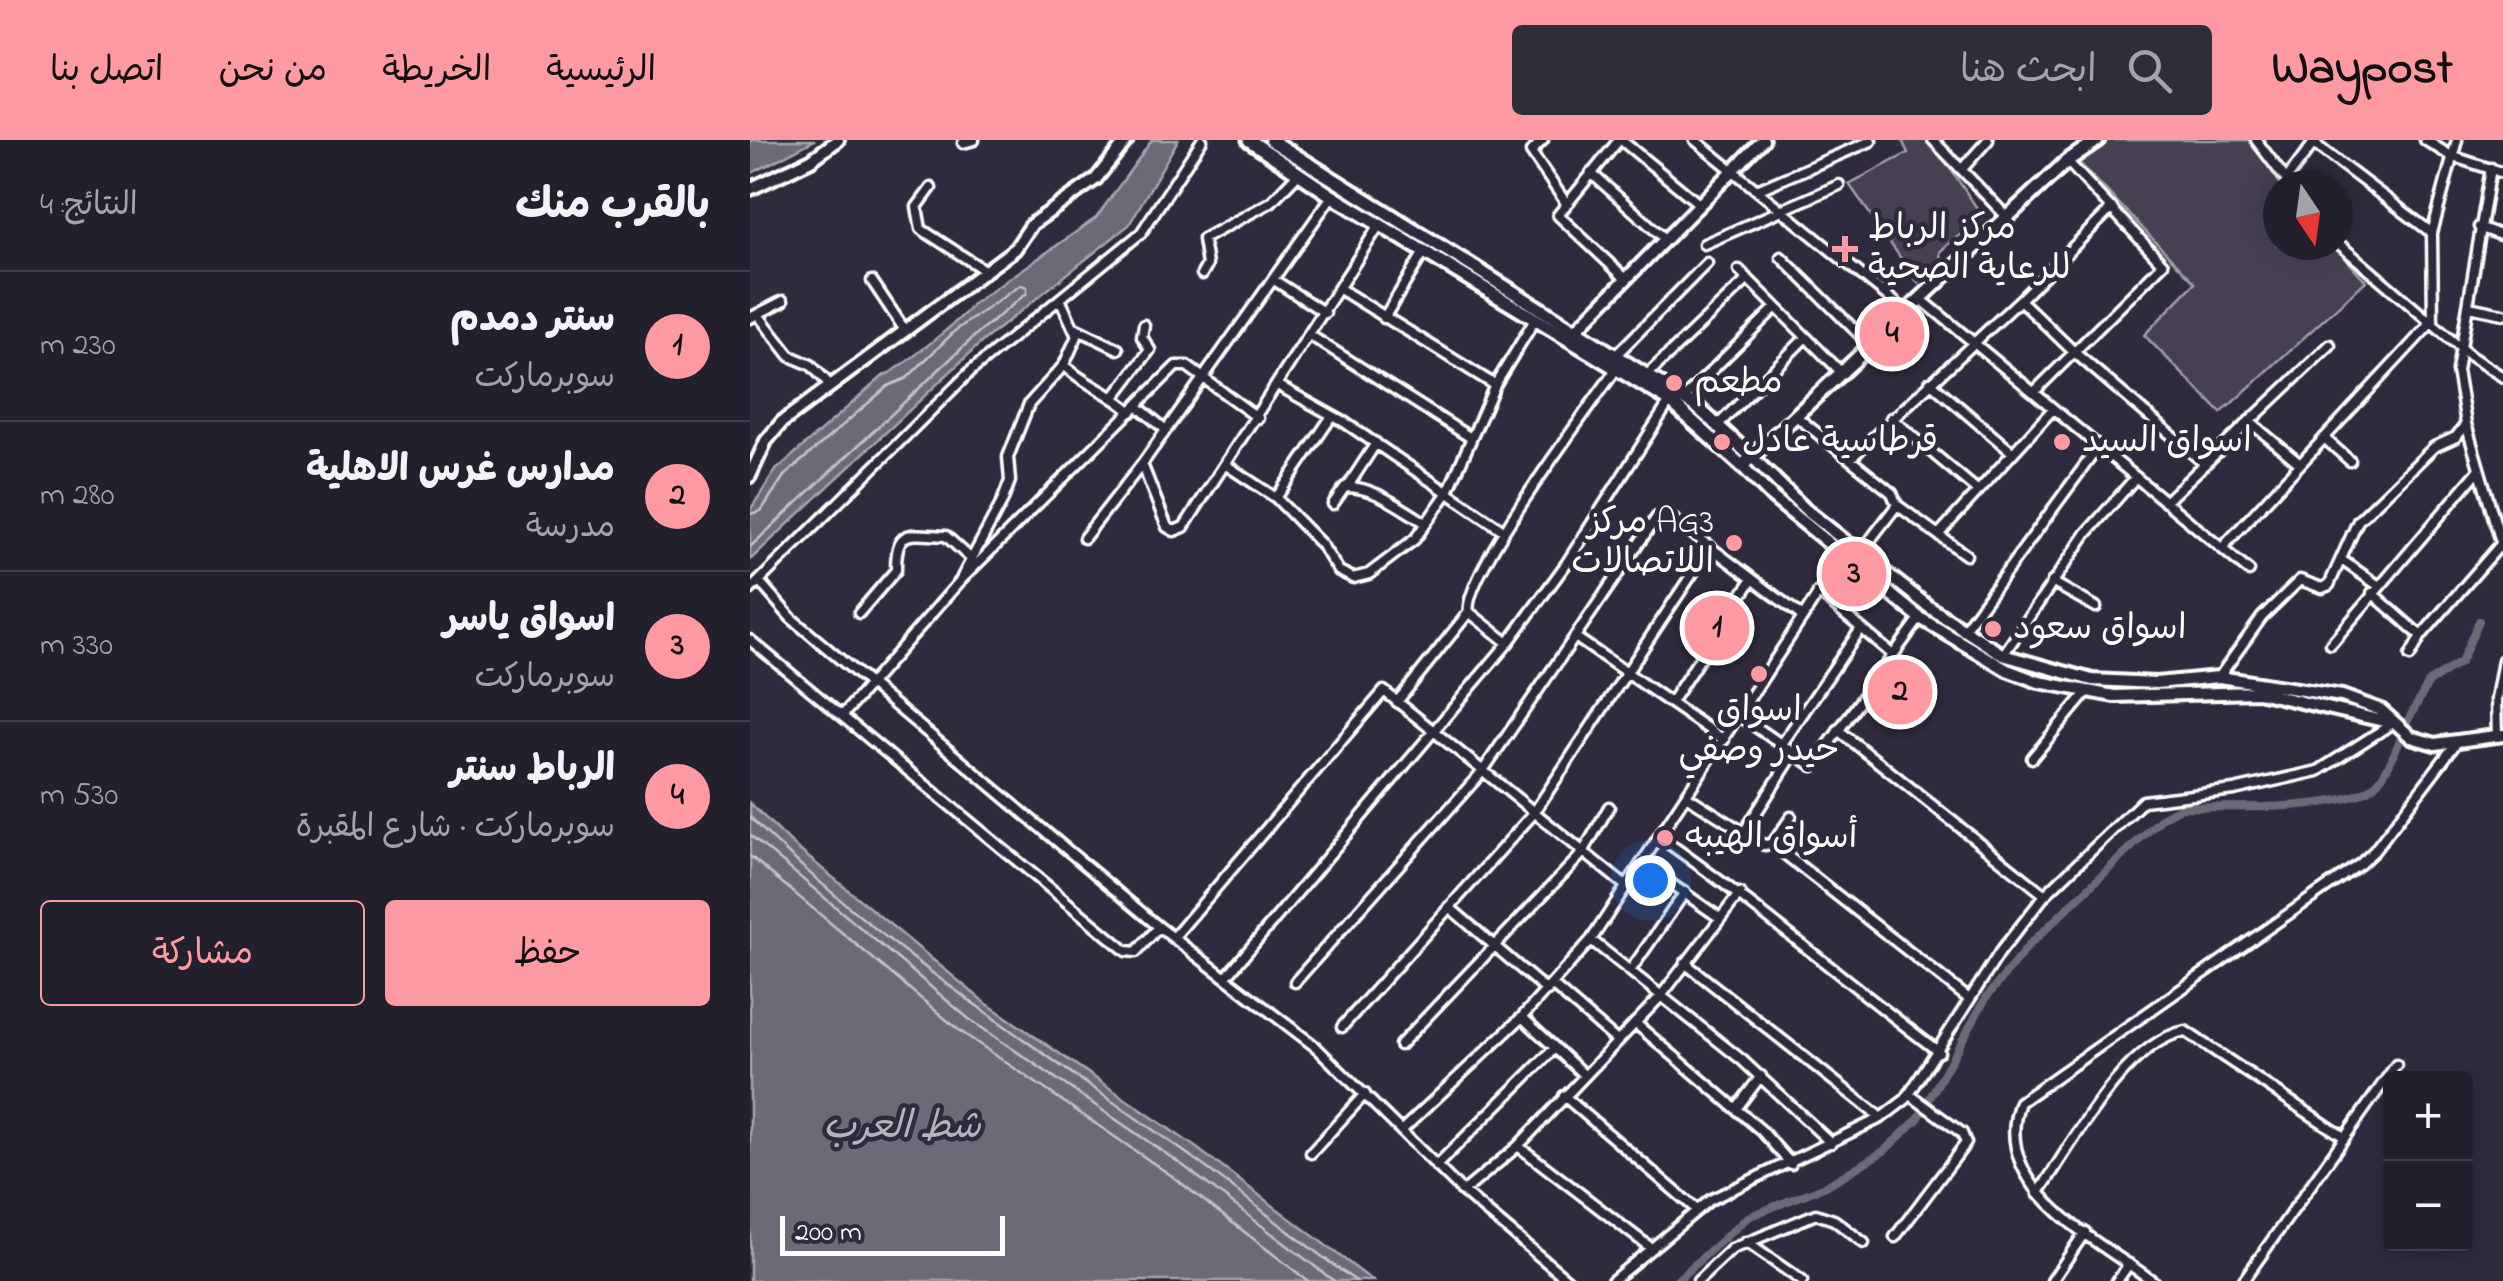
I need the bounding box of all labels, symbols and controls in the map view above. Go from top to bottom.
search box [1512,25,2212,115]
text: Waypost [2272,35,2453,105]
icon: search [2122,43,2177,98]
text: ابحث هنا [1960,44,2097,100]
text: اتصل بنا [50,46,163,97]
text: من نحن [218,46,327,97]
text: الخريطة [382,46,491,97]
text: الرئيسية [546,46,656,97]
north arrow [2263,170,2353,260]
text: بالقرب منك [515,176,710,237]
text: النتائج: 4 [40,183,138,230]
place label: مركز الرباط للرعاية الصحية [1868,204,2071,295]
marker: مركز الرباط للرعاية الصحية [1832,236,1858,262]
text: سنتر دمدم [450,293,615,349]
pin: 4 [1860,296,1924,372]
text: 230 m [40,323,116,370]
text: 1 [672,323,683,370]
text: سوبرماركت [474,355,615,402]
place label: مطعم [1694,358,1783,409]
marker: مطعم [1663,372,1685,394]
place label: قرطاسية عادل [1742,417,1938,468]
place label: اسواق السيد [2082,417,2252,468]
marker: قرطاسية عادل [1711,431,1733,453]
marker: اسواق السيد [2051,431,2073,453]
text: مدارس غرس الاهلية [306,443,615,499]
text: 280 m [40,473,115,520]
text: 2 [670,473,685,520]
place label: مركز AG3 اللاتصالات [1571,498,1714,589]
text: مدرسة [526,505,615,552]
marker: مركز AG3 اللاتصالات [1723,532,1745,554]
pin: 3 [1822,536,1886,612]
pin: 1 [1684,590,1750,666]
text: اسواق ياسر [443,593,615,649]
place label: اسواق سعود [2013,604,2187,655]
marker: اسواق سعود [1982,618,2004,640]
text: 330 m [40,623,113,670]
text: 3 [671,623,684,670]
pin: 2 [1868,654,1932,730]
text: سوبرماركت [474,655,615,702]
marker: اسواق حيدر وصفي [1748,663,1770,685]
place label: اسواق حيدر وصفي [1679,686,1839,779]
text: الرباط سنتر [450,743,615,799]
text: 530 m [40,773,118,820]
text: 4 [671,773,684,820]
text: سوبرماركت · شارع المقبرة [296,805,615,852]
place label: أسواق الهيبه [1685,813,1858,864]
marker: أسواق الهيبه [1654,827,1676,849]
your location [1625,855,1676,906]
button: مشاركة [40,900,365,1006]
button: حفظ [385,900,710,1006]
map controls [2383,1071,2473,1251]
button: + [2383,1071,2473,1161]
water label: شط العرب [823,1100,981,1156]
button: − [2383,1161,2473,1251]
scale bar [780,1211,1005,1256]
text: 200 m [795,1213,862,1254]

